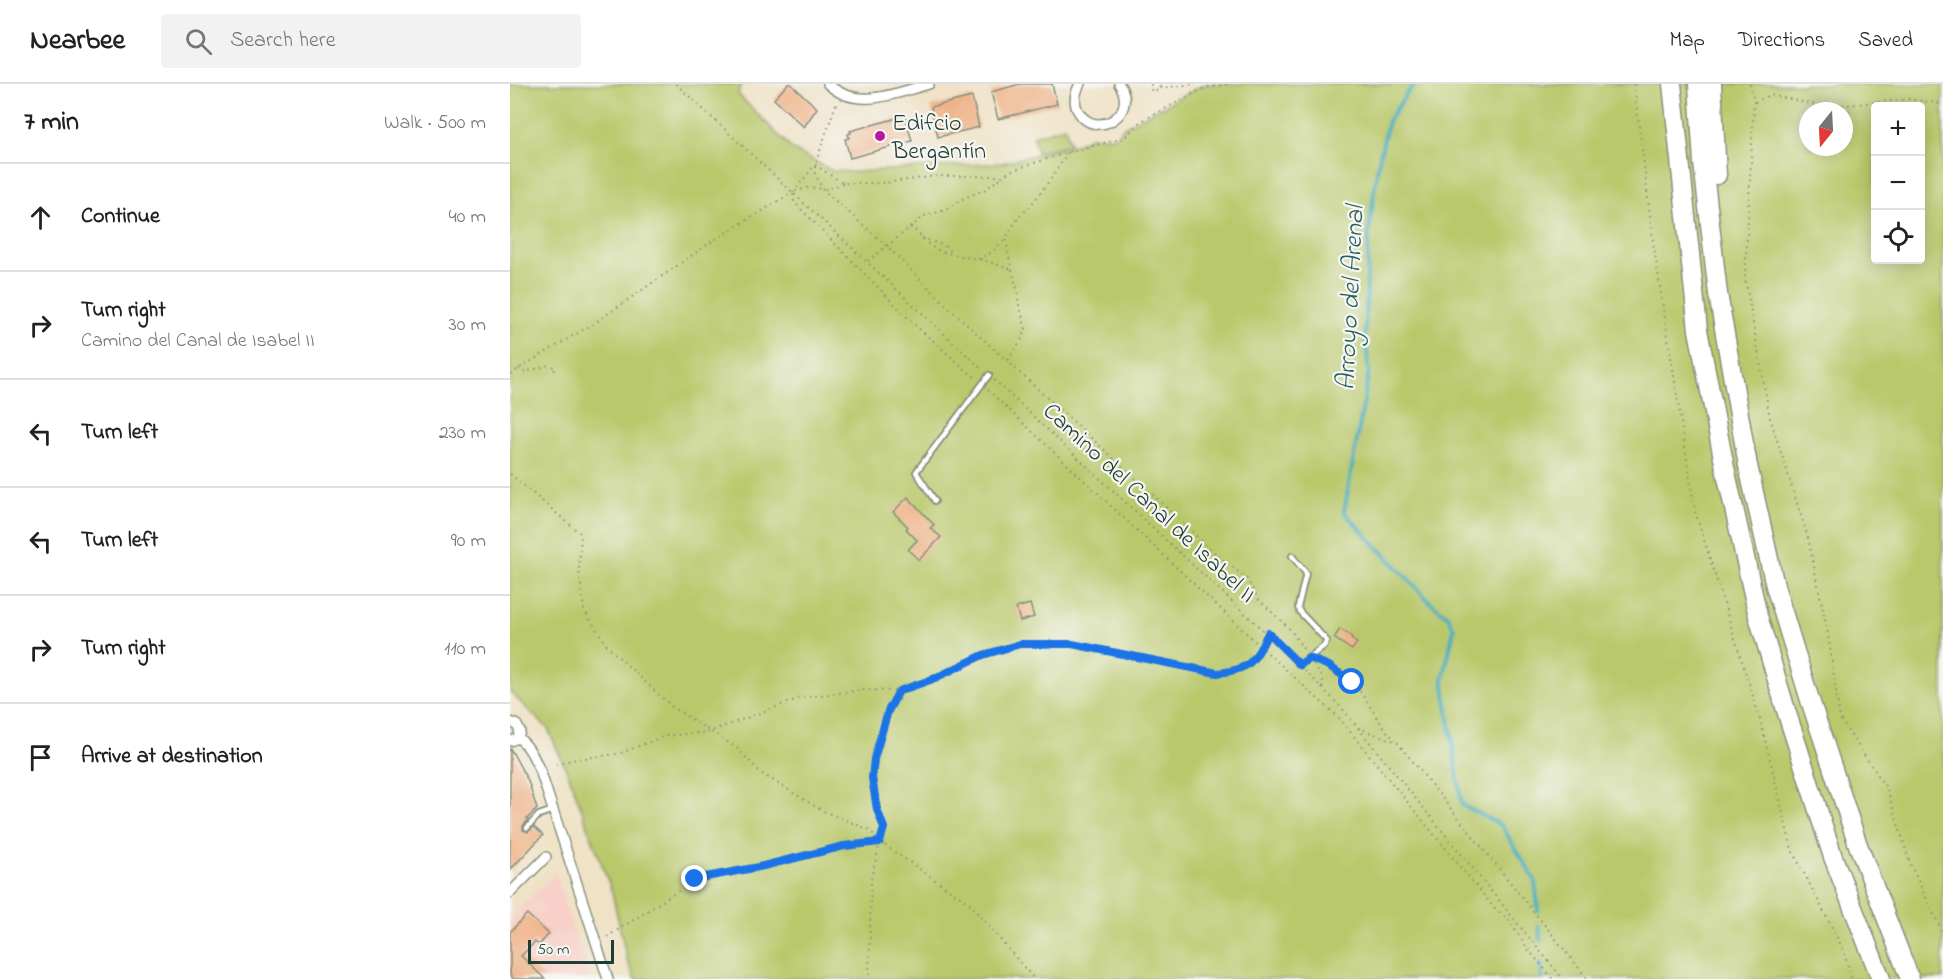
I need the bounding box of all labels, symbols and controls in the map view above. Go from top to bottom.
search box [161,14,581,68]
text: Nearbee [30,21,125,62]
icon: search [182,25,215,58]
text: Search here [230,25,336,57]
text: Map [1669,26,1705,56]
text: Directions [1738,26,1825,56]
text: Saved [1858,26,1913,56]
north arrow [1799,102,1853,156]
map controls [1871,102,1925,264]
button: + [1871,102,1925,156]
text: 7 min [24,104,79,142]
place label: Edifcio Bergantín [891,107,986,170]
text: Walk · 500 m [384,109,486,138]
marker: Edifcio Bergantín [873,129,887,143]
button: − [1871,156,1925,210]
icon: ahead [24,201,57,234]
text: Continue [81,201,160,233]
water label: Arroyo del Arenal [1328,202,1376,392]
text: 40 m [449,203,486,232]
button: locate [1871,210,1925,264]
text: Turn right [81,295,166,327]
icon: right [24,309,57,342]
text: 30 m [449,311,486,340]
text: Camino del Canal de Isabel II [81,327,315,356]
street label: Camino del Canal de Isabel II [1034,395,1263,612]
icon: left [24,417,57,450]
text: Turn left [81,417,158,449]
text: 230 m [439,419,486,448]
icon: left [24,525,57,558]
text: Turn left [81,525,158,557]
text: 90 m [451,527,486,556]
icon: right [24,633,57,666]
text: Turn right [81,633,166,665]
text: 110 m [444,635,486,664]
route start [1338,668,1364,694]
icon: arrive [24,741,57,774]
text: Arrive at destination [81,741,263,773]
route end [681,865,707,891]
scale bar [528,937,614,964]
text: 50 m [537,938,569,962]

